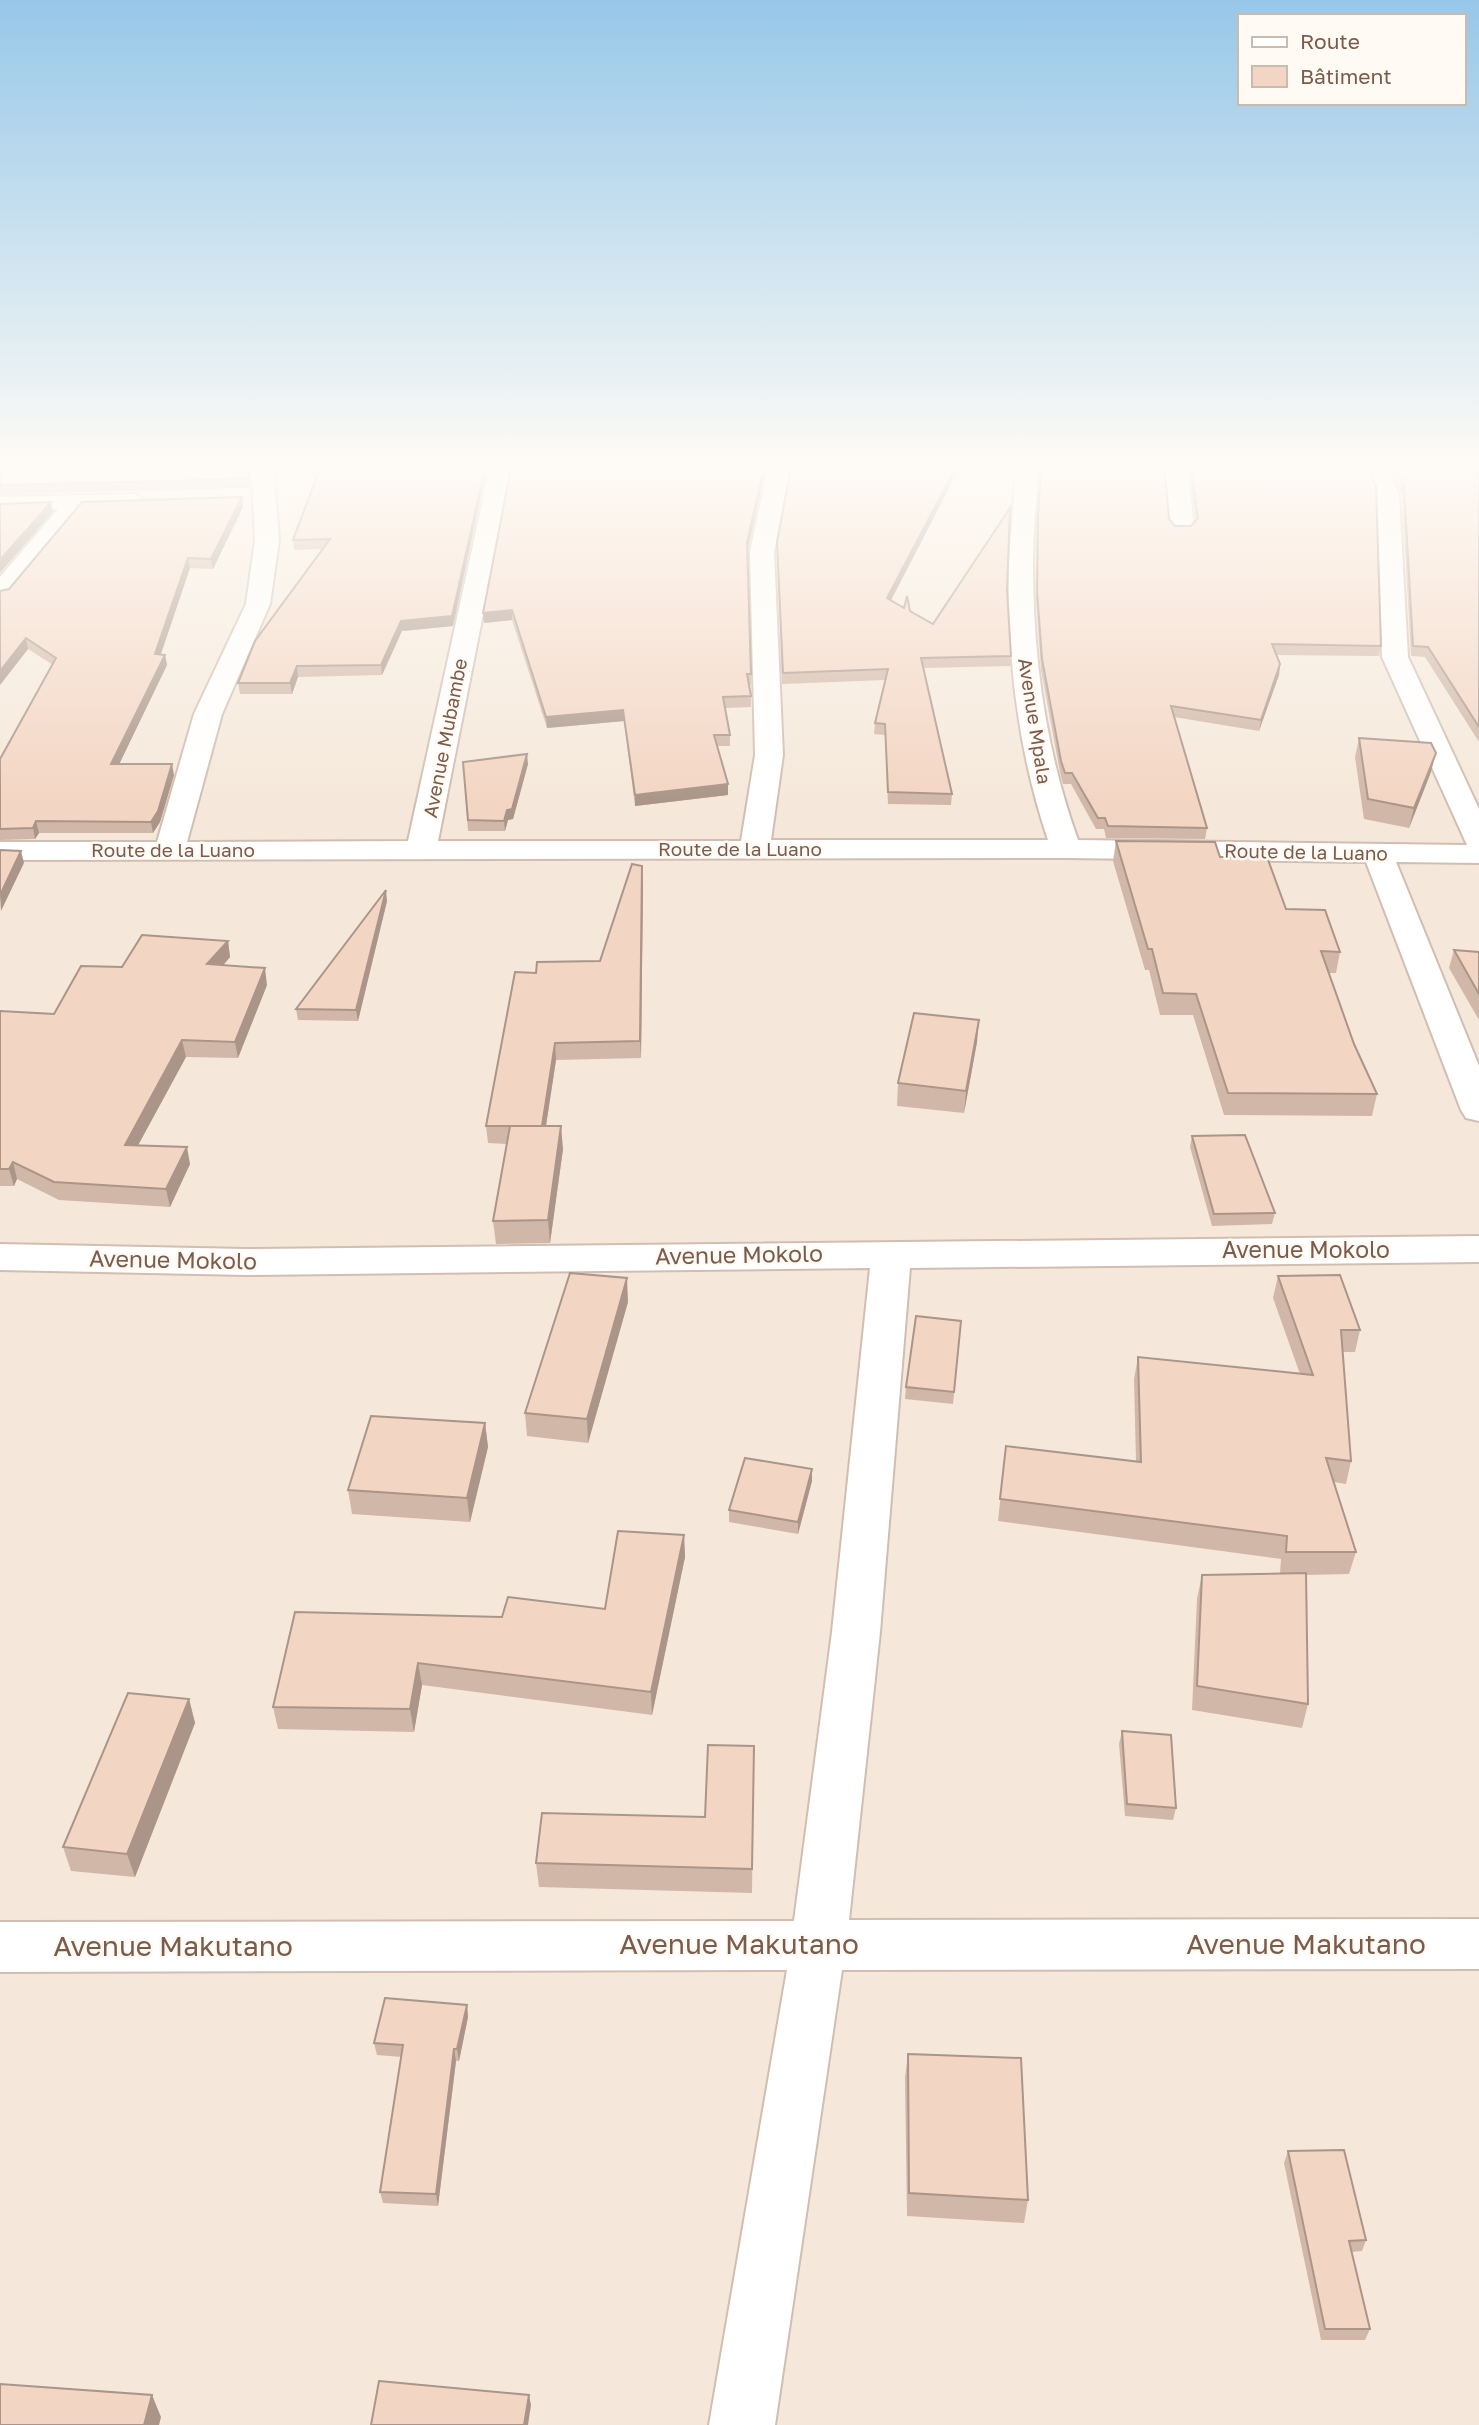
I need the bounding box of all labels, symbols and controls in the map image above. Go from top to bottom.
legend [1238,14,1465,105]
text: Route [1300,28,1360,54]
text: Bâtiment [1300,63,1392,89]
street label: Avenue Mubambe [418,656,471,819]
street label: Avenue Mpala [1014,656,1057,786]
street label: Route de la Luano [658,837,822,860]
street label: Route de la Luano [91,838,255,861]
street label: Route de la Luano [1224,839,1388,864]
street label: Avenue Mokolo [1222,1235,1390,1263]
street label: Avenue Mokolo [655,1239,823,1269]
street label: Avenue Mokolo [89,1244,257,1274]
street label: Avenue Makutano [619,1927,859,1960]
street label: Avenue Makutano [1186,1927,1426,1960]
street label: Avenue Makutano [53,1929,293,1962]

